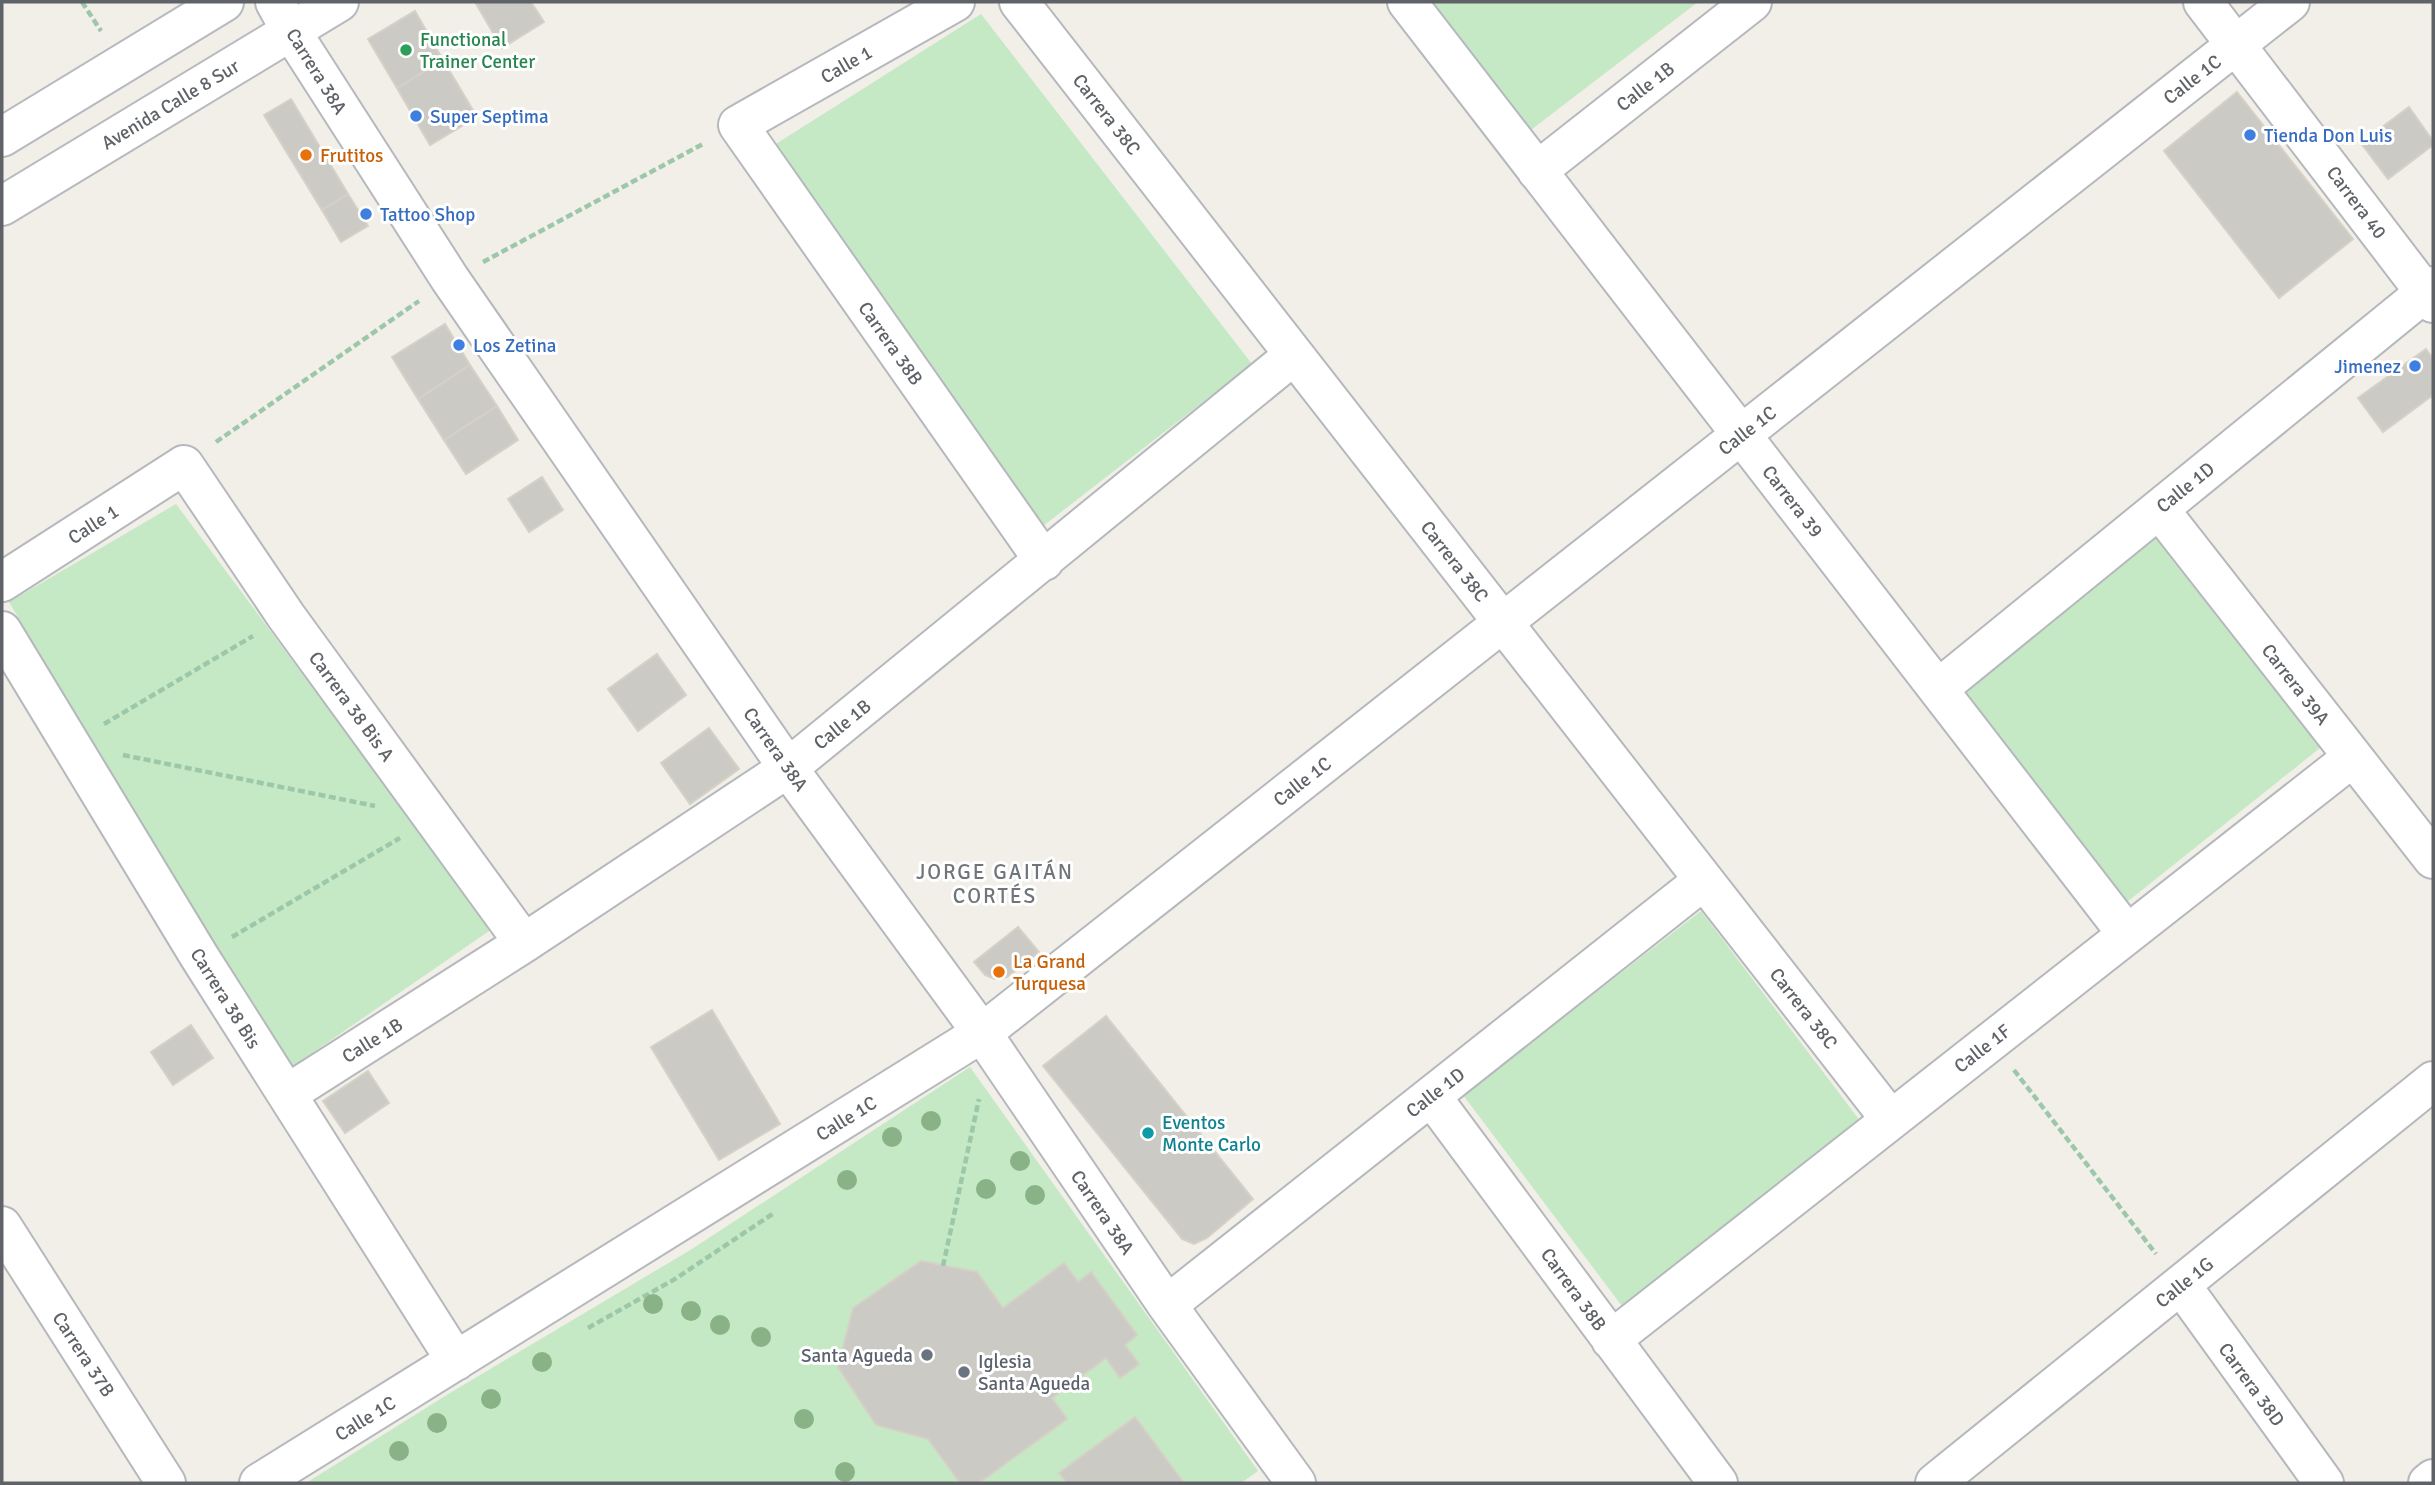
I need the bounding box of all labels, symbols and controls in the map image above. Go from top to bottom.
street label: Carrera 38A [280,24,352,119]
place label: Functional Trainer Center [420,28,535,74]
street label: Calle 1 [816,41,877,89]
marker: Functional Trainer Center [398,42,414,58]
street label: Calle 1C [2159,50,2226,110]
street label: Avenida Calle 8 Sur [97,54,244,155]
street label: Calle 1B [1612,57,1679,117]
street label: Carrera 38C [1067,69,1145,160]
place label: Super Septima [430,105,549,129]
marker: Super Septima [408,108,424,124]
place label: Tienda Don Luis [2264,124,2392,148]
marker: Tienda Don Luis [2242,127,2258,143]
place label: Frutitos [320,144,383,168]
marker: Frutitos [298,147,314,163]
street label: Carrera 40 [2321,161,2391,244]
place label: Tattoo Shop [380,203,475,227]
marker: Tattoo Shop [358,206,374,222]
street label: Carrera 38B [853,297,928,390]
place label: Los Zetina [473,334,556,358]
marker: Los Zetina [451,337,467,353]
place label: Jimenez [2334,355,2401,379]
marker: Jimenez [2407,358,2423,374]
street label: Calle 1C [1714,401,1781,461]
street label: Calle 1D [2152,457,2220,518]
street label: Carrera 39 [1756,461,1828,543]
street label: Calle 1 [64,500,123,550]
street label: Carrera 38C [1415,516,1493,607]
street label: Carrera 39A [2256,639,2335,730]
street label: Carrera 38 Bis A [303,647,399,767]
street label: Calle 1B [809,694,876,755]
street label: Carrera 38A [738,703,813,796]
street label: Calle 1C [1269,752,1336,812]
district label: JORGE GAITÁN CORTÉS [916,859,1074,909]
street label: Carrera 38 Bis [185,944,266,1053]
place label: La Grand Turquesa [1013,950,1086,996]
street label: Carrera 38C [1764,963,1842,1054]
marker: La Grand Turquesa [991,964,1007,980]
street label: Calle 1B [338,1013,407,1069]
street label: Calle 1F [1949,1019,2016,1078]
street label: Calle 1D [1401,1062,1470,1123]
street label: Calle 1C [812,1091,881,1147]
place label: Eventos Monte Carlo [1162,1111,1261,1157]
marker: Eventos Monte Carlo [1140,1125,1156,1141]
street label: Carrera 38A [1065,1166,1139,1260]
street label: Carrera 38B [1535,1243,1611,1336]
street label: Calle 1G [2151,1252,2219,1313]
street label: Carrera 37B [47,1307,120,1402]
street label: Carrera 38D [2213,1338,2290,1431]
place label: Santa Agueda [801,1344,913,1368]
marker: Santa Agueda [919,1347,935,1363]
place label: Iglesia Santa Agueda [978,1350,1090,1396]
marker: Iglesia Santa Agueda [956,1364,972,1380]
street label: Calle 1C [331,1391,400,1447]

